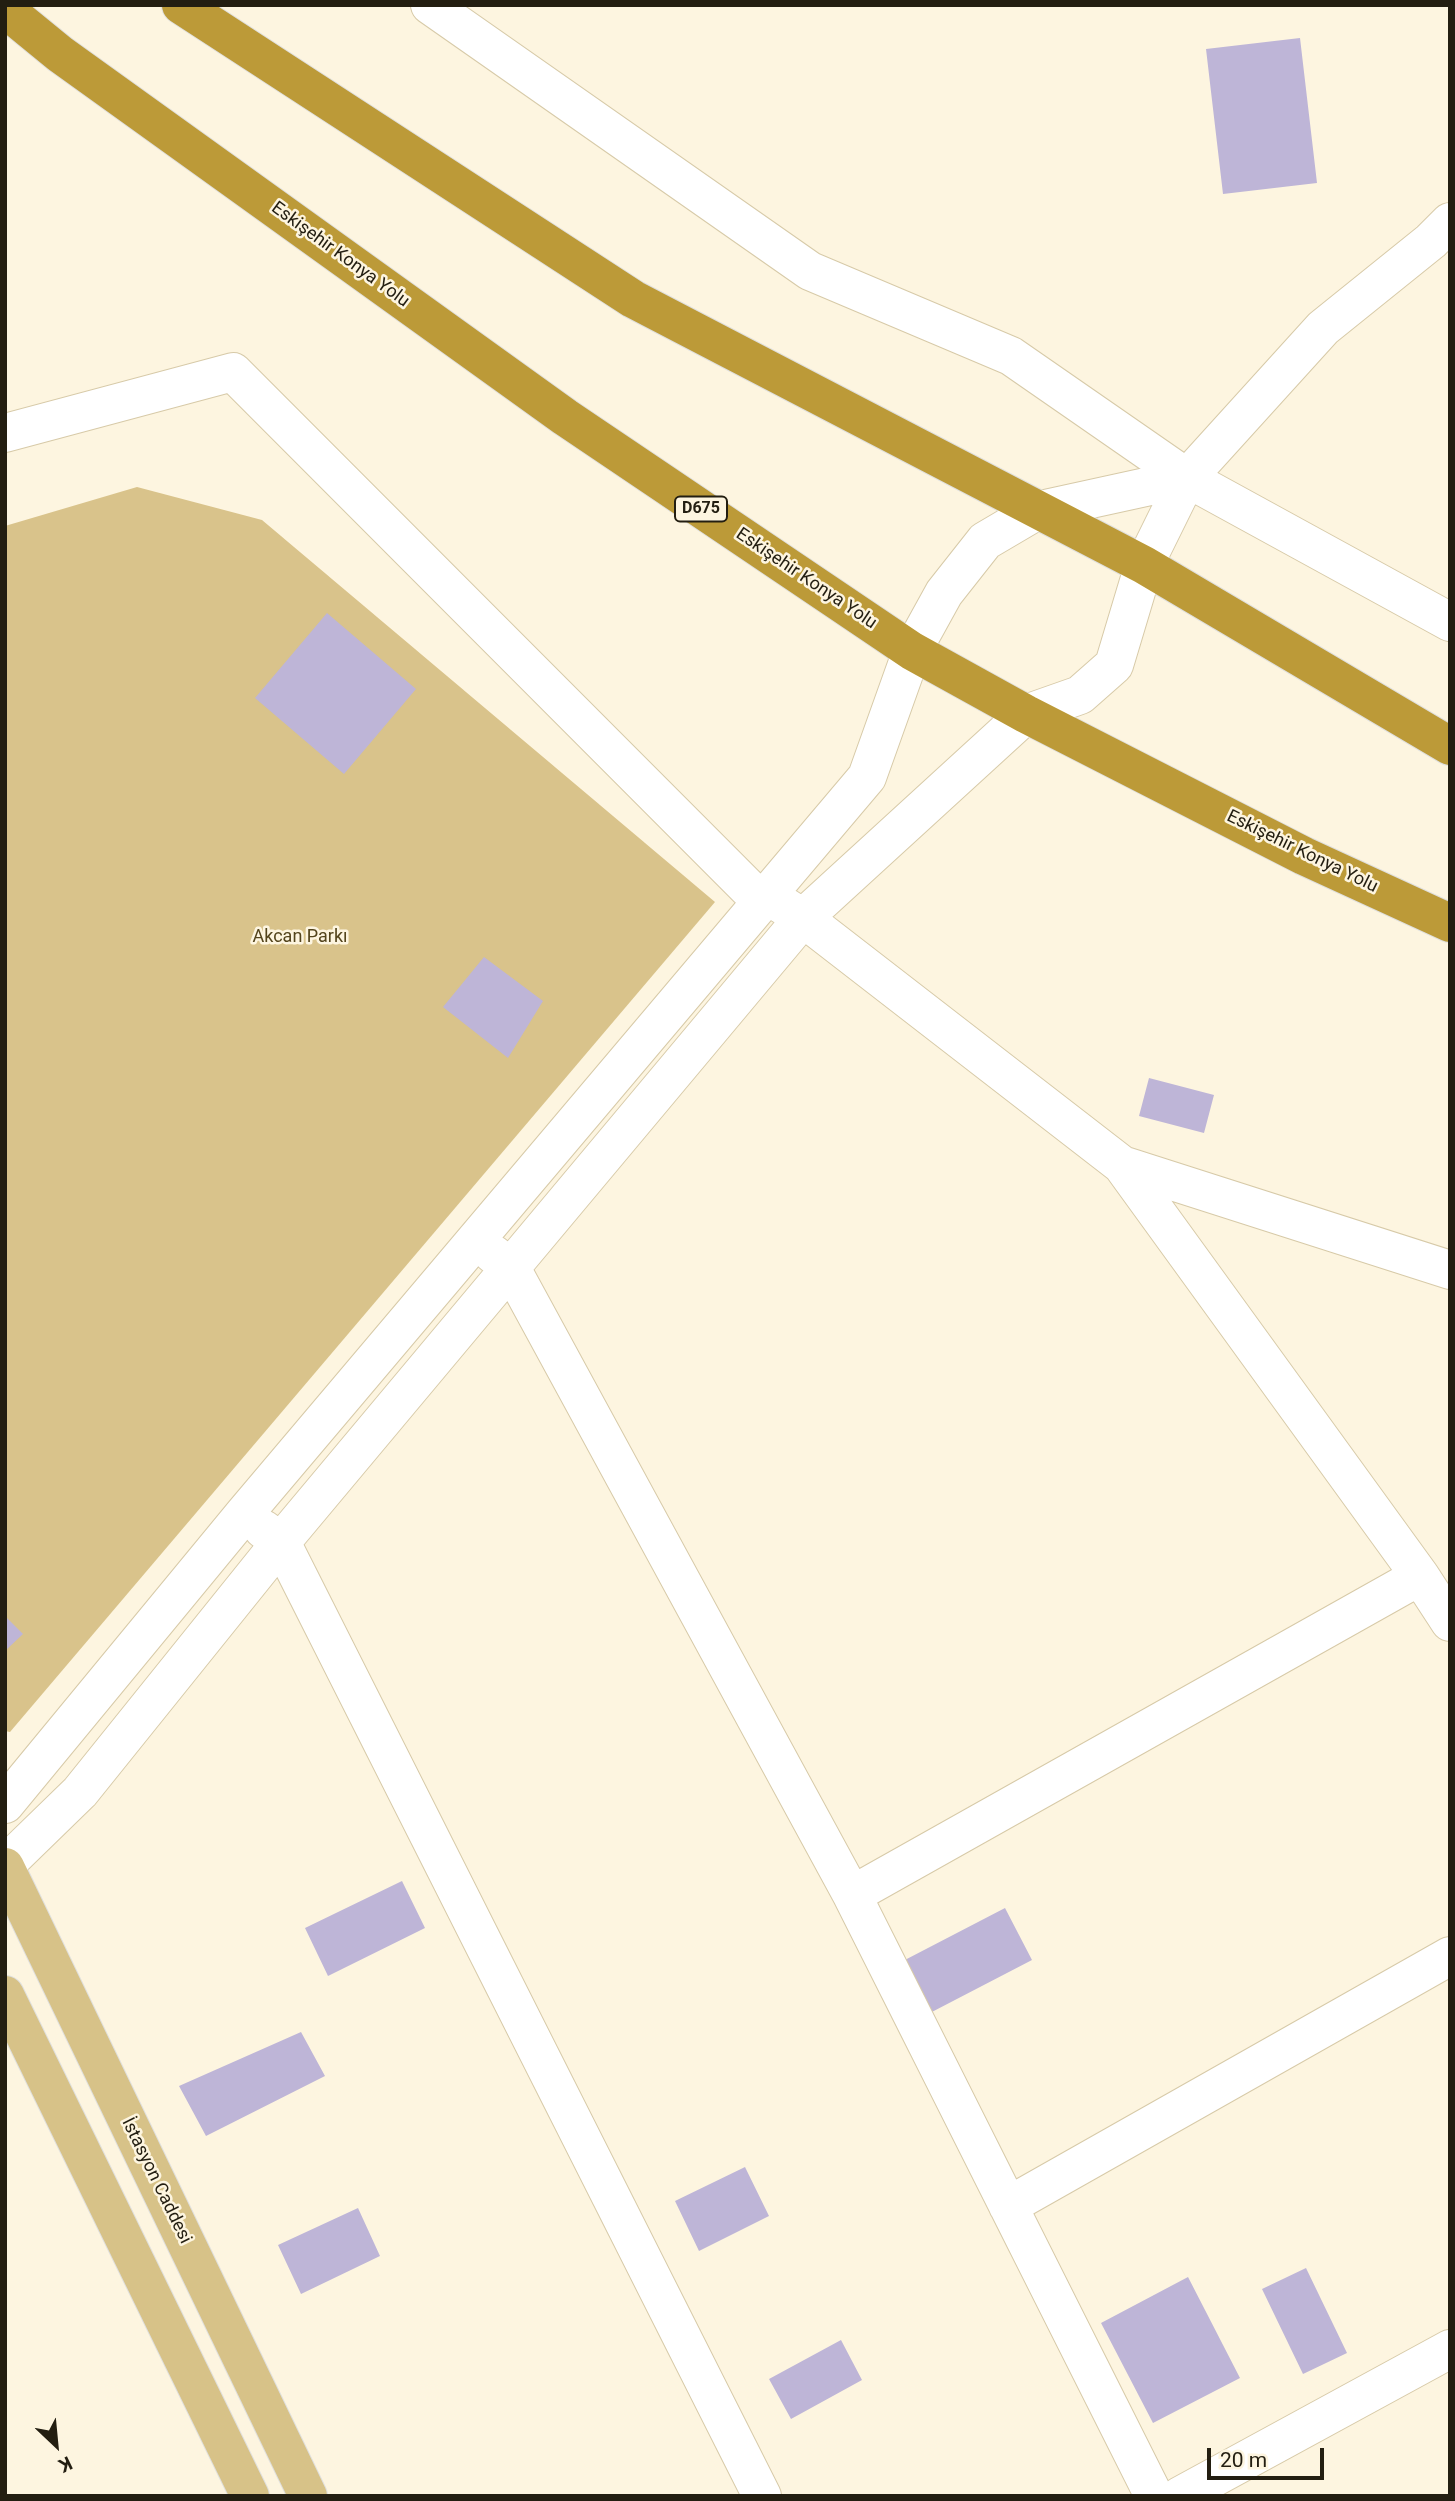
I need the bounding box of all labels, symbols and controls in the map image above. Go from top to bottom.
street label: Eskişehir Konya Yolu [267,198,413,312]
road number: D675 [675,496,727,522]
street label: Eskişehir Konya Yolu [731,524,881,634]
street label: Eskişehir Konya Yolu [1223,806,1381,898]
park label: Akcan Parkı [252,926,348,948]
street label: İstasyon Caddesi [116,2115,196,2247]
north arrow [21,2410,91,2480]
scale bar [1210,2434,1327,2478]
text: 20 m [1220,2448,1267,2472]
text: K [55,2451,76,2477]

